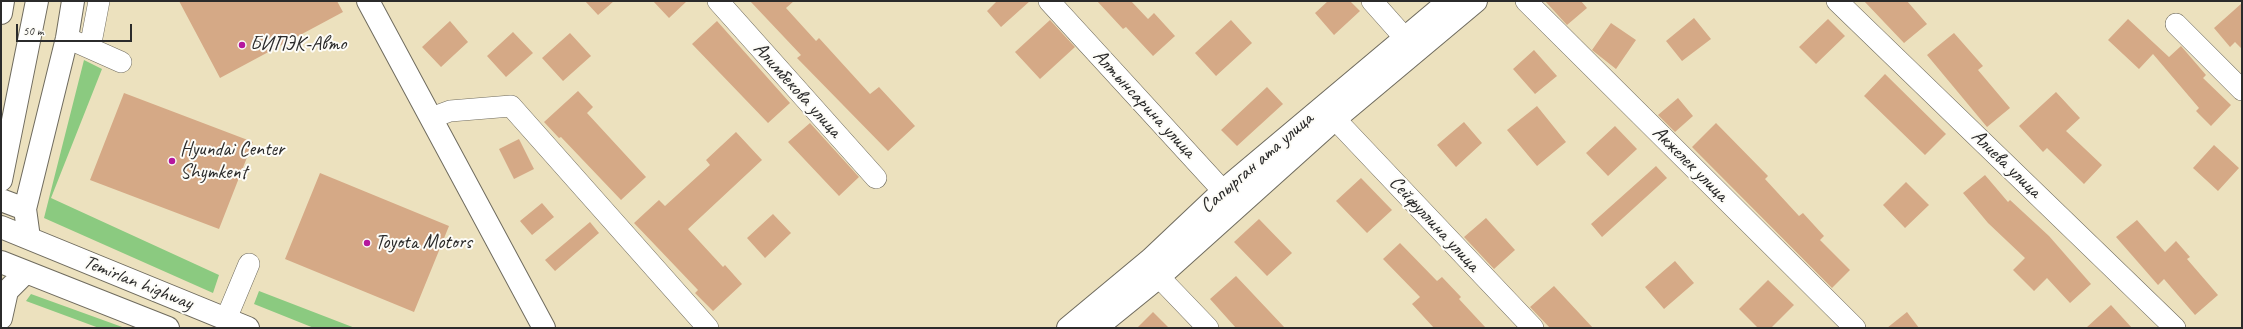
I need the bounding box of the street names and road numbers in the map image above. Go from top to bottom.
street label: Алимбекова улица [748,37,846,143]
street label: Алтынсарина улица [1087,45,1201,163]
street label: Сапырган ата улица [1196,107,1318,219]
street label: Акжелек улица [1647,121,1733,207]
street label: Алиева улица [1966,125,2046,203]
street label: Сейфуллина улица [1383,171,1485,277]
street label: Temirlan highway [80,250,196,316]

